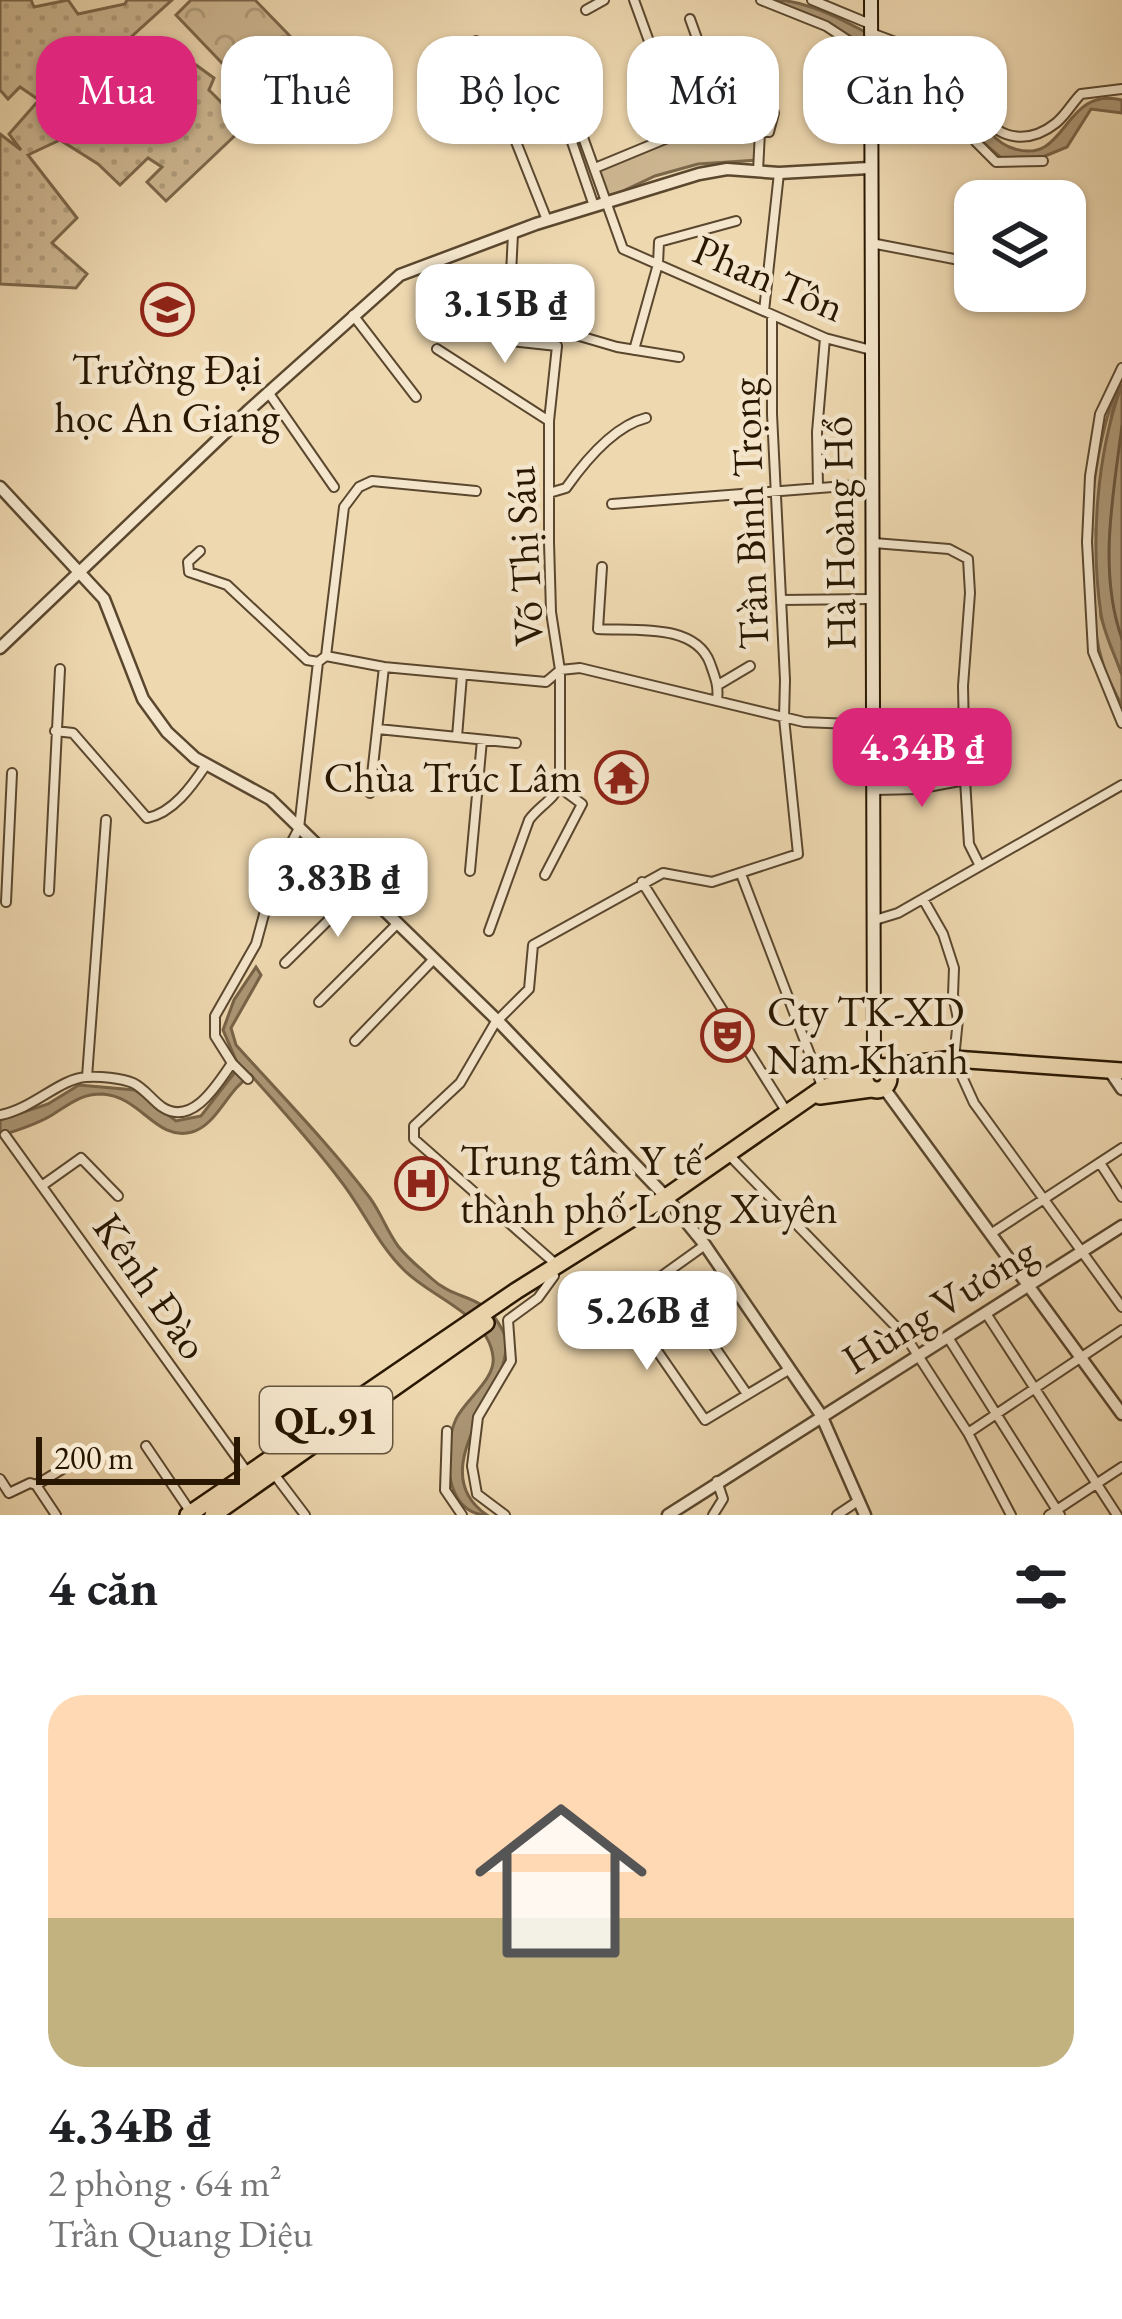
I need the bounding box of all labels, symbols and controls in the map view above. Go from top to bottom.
chip: Mua [36,36,197,144]
chip: Thuê [221,36,393,144]
chip: Bộ lọc [417,36,603,144]
chip: Mới [627,36,779,144]
chip: Căn hộ [803,36,1007,144]
map controls [954,180,1086,312]
button: layers [954,180,1086,312]
street label: Phan Tôn [685,222,853,334]
pin: 3.15B ₫ [394,264,616,366]
text: 3.15B ₫ [443,277,567,328]
school or university icon: Trường Đại học An Giang [139,282,195,338]
place label: Trường Đại học An Giang [54,342,281,445]
street label: Trần Bình Trọng [717,377,781,651]
street label: Hà Hoàng Hổ [809,416,869,650]
street label: Võ Thị Sáu [492,465,556,647]
pin: 4.34B ₫ [811,708,1033,810]
text: 4.34B ₫ [860,721,984,772]
temple icon: Chùa Trúc Lâm [593,749,649,805]
place label: Chùa Trúc Lâm [324,750,582,805]
pin: 3.83B ₫ [227,838,449,940]
text: 3.83B ₫ [276,851,400,902]
place label: Cty TK-XD Nam Khanh [767,984,969,1087]
theatre icon: Cty TK-XD Nam Khanh [700,1007,756,1063]
place label: Trung tâm Y tế thành phố Long Xuyên [460,1133,838,1236]
hospital icon: Trung tâm Y tế thành phố Long Xuyên [393,1156,449,1212]
street label: Kênh Đào [81,1202,221,1370]
street label: Hùng Vương [832,1223,1047,1386]
pin: 5.26B ₫ [536,1271,758,1373]
text: 5.26B ₫ [585,1284,709,1335]
road number: QL.91 [260,1387,392,1453]
scale bar [36,1431,240,1484]
text: 200 m [54,1436,134,1479]
text: 4 căn [48,1554,158,1620]
icon: filters [1008,1554,1074,1620]
icon: home [453,1773,669,1989]
text: 4.34B ₫ [48,2091,211,2157]
text: 2 phòng · 64 m² [48,2157,282,2208]
text: Trần Quang Diệu [48,2208,313,2259]

